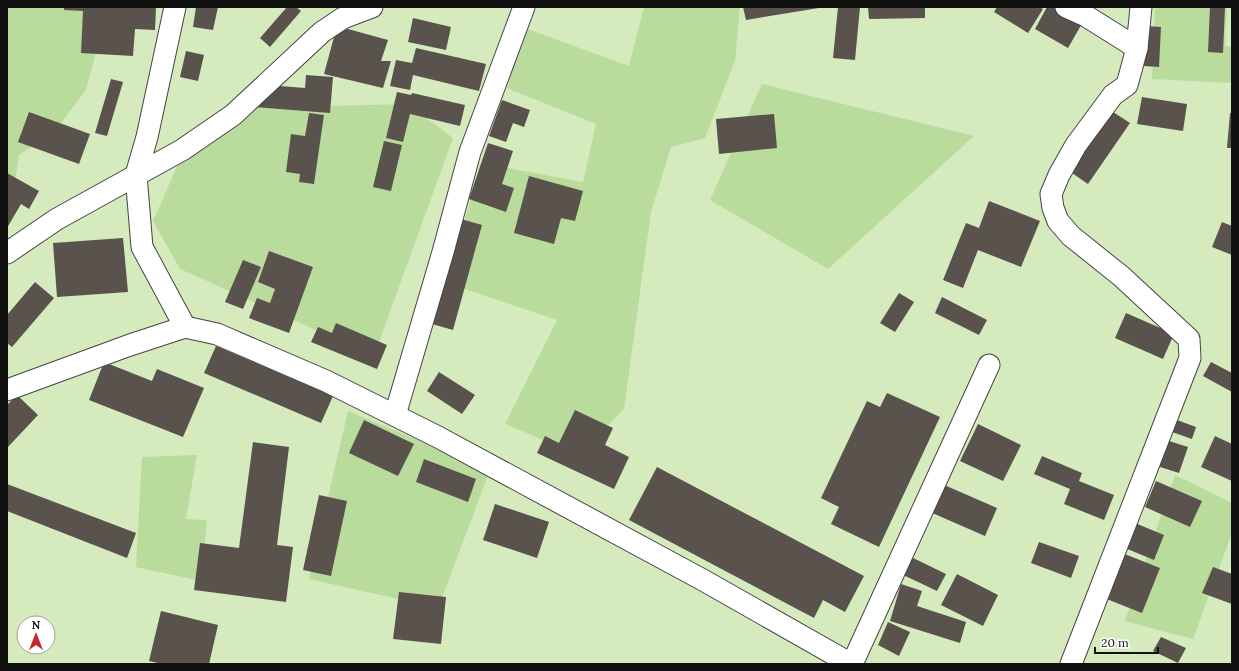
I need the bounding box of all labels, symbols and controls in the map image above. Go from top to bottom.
north arrow [16,615,56,655]
text: N [32,618,41,632]
scale bar [1095,629,1158,655]
text: 20 m [1101,635,1129,650]

